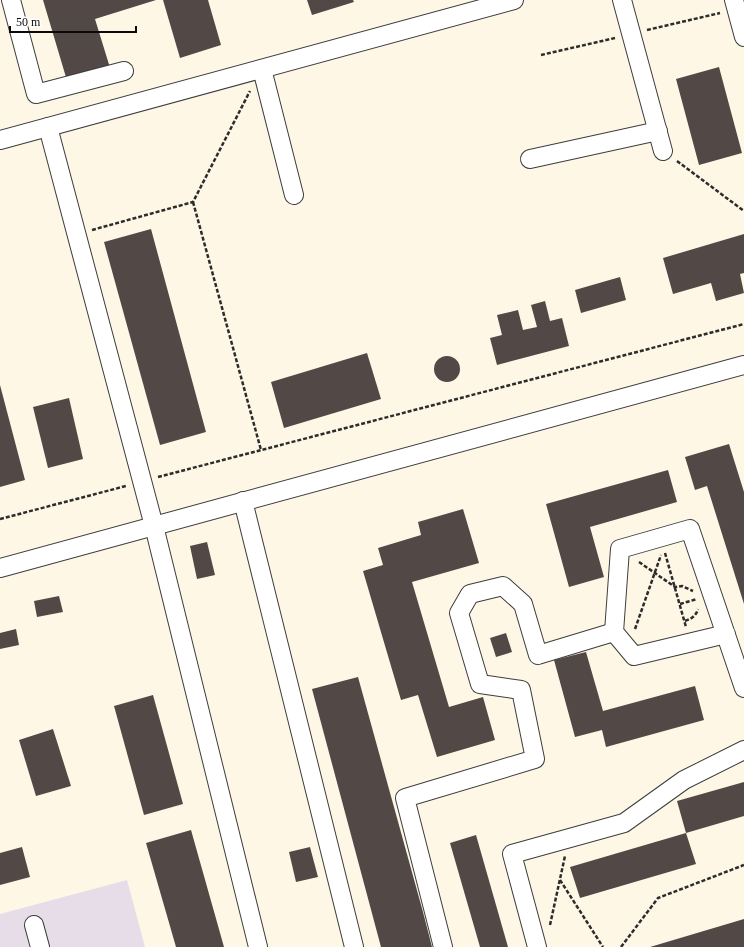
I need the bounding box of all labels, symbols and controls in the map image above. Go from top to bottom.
scale bar [10,8,136,34]
text: 50 m [16,15,41,29]

